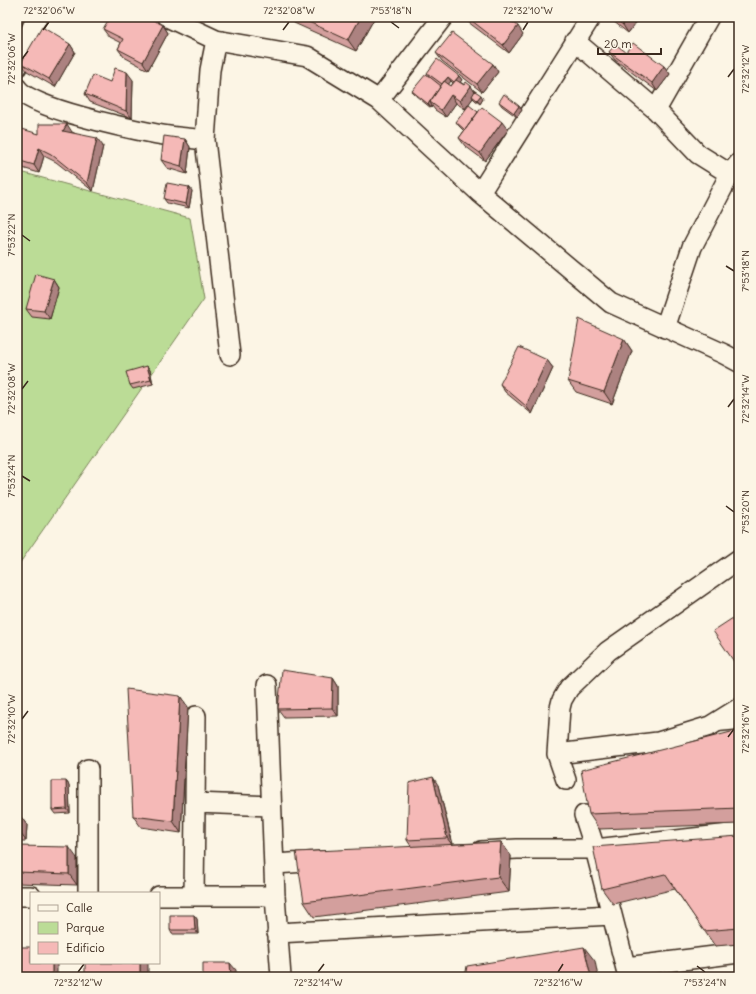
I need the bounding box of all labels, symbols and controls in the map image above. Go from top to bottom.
text: 72°32'06"W [23,4,75,17]
text: 72°32'08"W [263,4,315,17]
text: 7°53'18"N [370,4,412,17]
text: 72°32'10"W [503,4,553,17]
scale bar [598,30,661,56]
text: 72°32'06"W [5,33,18,85]
text: 20 m [604,36,632,51]
text: 72°32'12"W [739,45,752,93]
text: 7°53'22"N [5,214,18,256]
text: 7°53'18"N [739,250,752,292]
text: 72°32'08"W [5,363,18,415]
text: 72°32'14"W [739,374,752,424]
text: 7°53'24"N [5,455,18,498]
text: 7°53'20"N [739,490,752,534]
text: 72°32'10"W [5,694,18,744]
text: 72°32'16"W [739,704,752,754]
legend [30,892,160,964]
text: Calle [66,900,93,915]
text: Parque [66,920,105,935]
text: Edificio [66,940,105,955]
text: 72°32'12"W [54,976,102,989]
text: 72°32'14"W [293,976,343,989]
text: 72°32'16"W [533,976,583,989]
text: 7°53'24"N [684,976,727,989]

